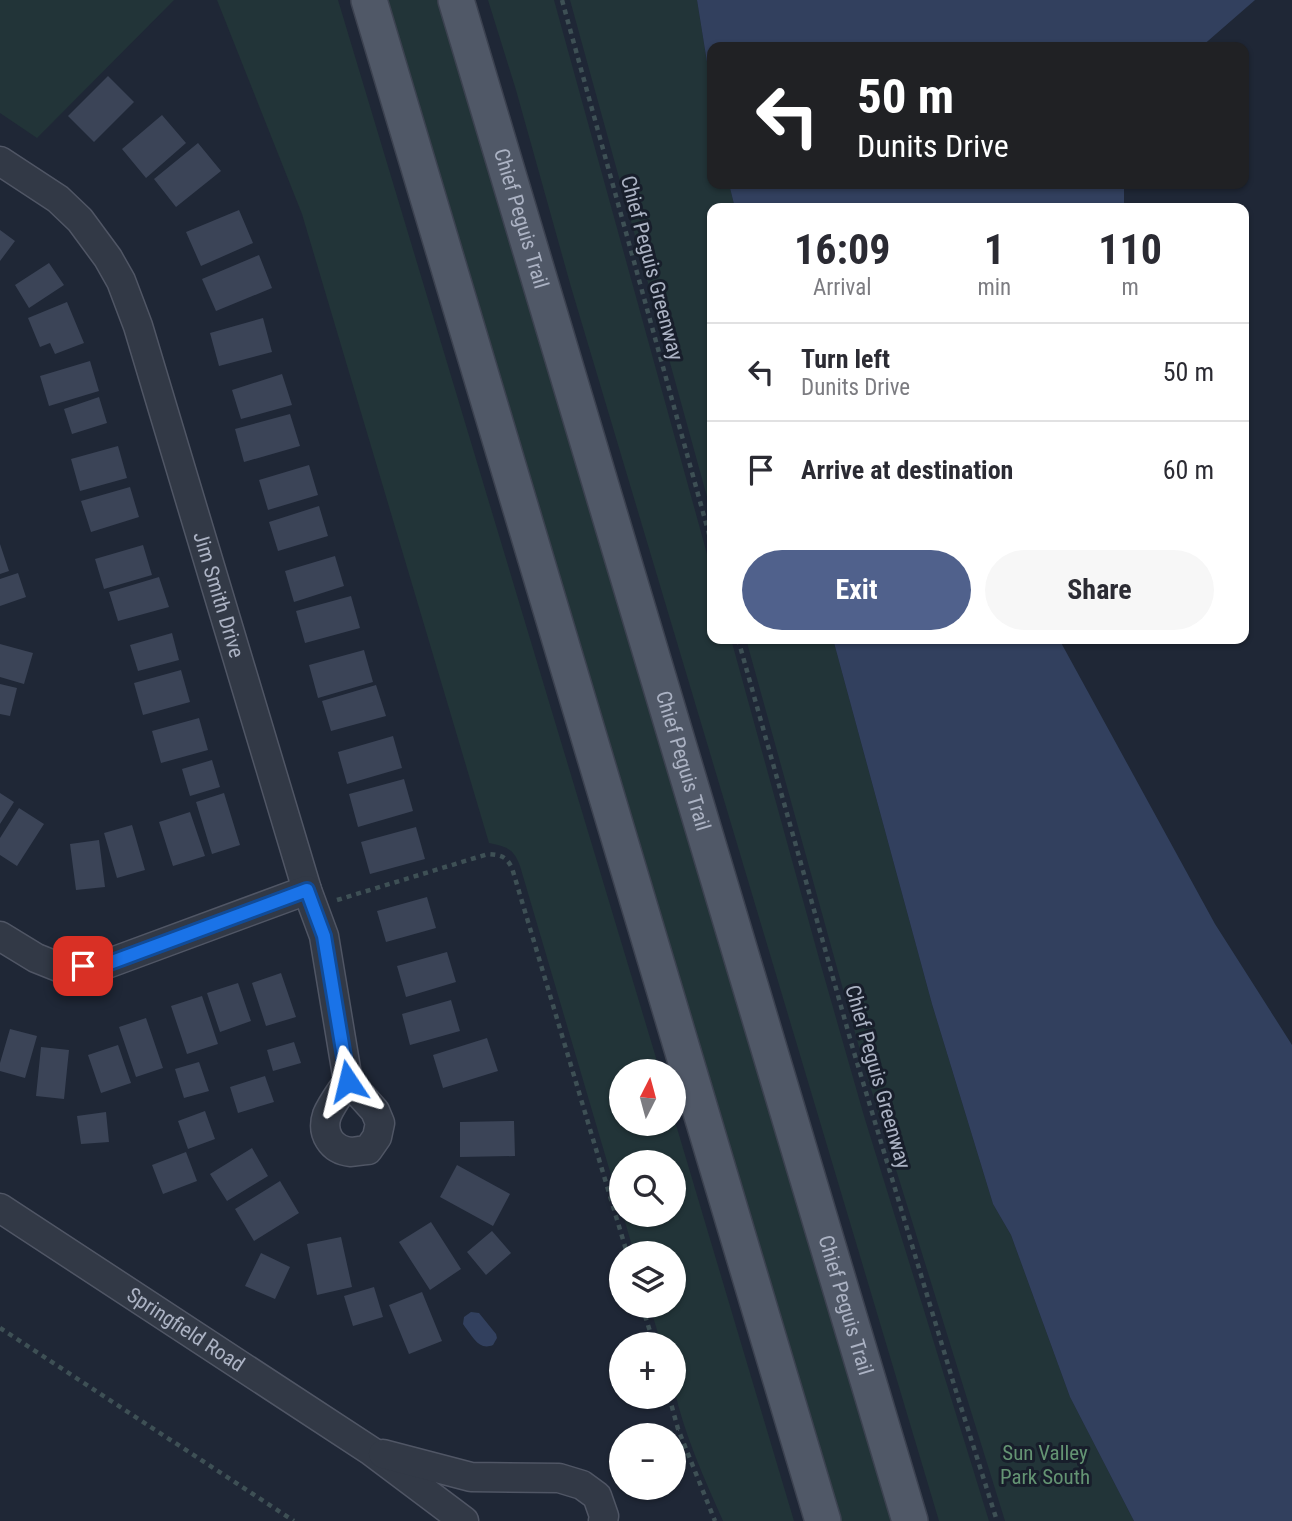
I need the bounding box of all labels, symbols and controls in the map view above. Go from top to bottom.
text: 50 m [857,68,954,125]
icon: left [742,70,833,161]
text: Dunits Drive [857,127,1009,165]
street label: Chief Peguis Trail [489,146,553,291]
street label: Chief Peguis Greenway [616,173,688,363]
text: 16:09 [794,225,890,274]
text: 1 [984,225,1005,274]
text: 110 [1098,225,1162,274]
text: Arrival [813,274,871,301]
text: min [977,274,1011,301]
text: m [1121,274,1139,301]
text: Turn left [801,344,890,374]
icon: left [742,353,780,391]
text: 50 m [1163,357,1214,387]
text: Dunits Drive [801,374,910,401]
icon: arrive [742,451,780,489]
text: Arrive at destination [801,455,1013,485]
text: 60 m [1163,455,1214,485]
street label: Jim Smith Drive [188,529,249,661]
button: Exit [742,550,971,630]
button: Share [985,550,1214,630]
street label: Chief Peguis Trail [651,688,715,834]
pin [53,936,113,996]
icon: arrive [64,947,102,985]
street label: Chief Peguis Greenway [840,982,916,1172]
position arrow [311,1044,385,1118]
north arrow [609,1059,686,1136]
map controls [609,1059,686,1500]
button: search [609,1150,686,1227]
street label: Chief Peguis Trail [813,1232,878,1378]
button: layers [609,1241,686,1318]
street label: Springfield Road [122,1282,249,1377]
button: + [609,1332,686,1409]
button: − [609,1423,686,1500]
park label: Sun Valley Park South [1000,1441,1090,1489]

